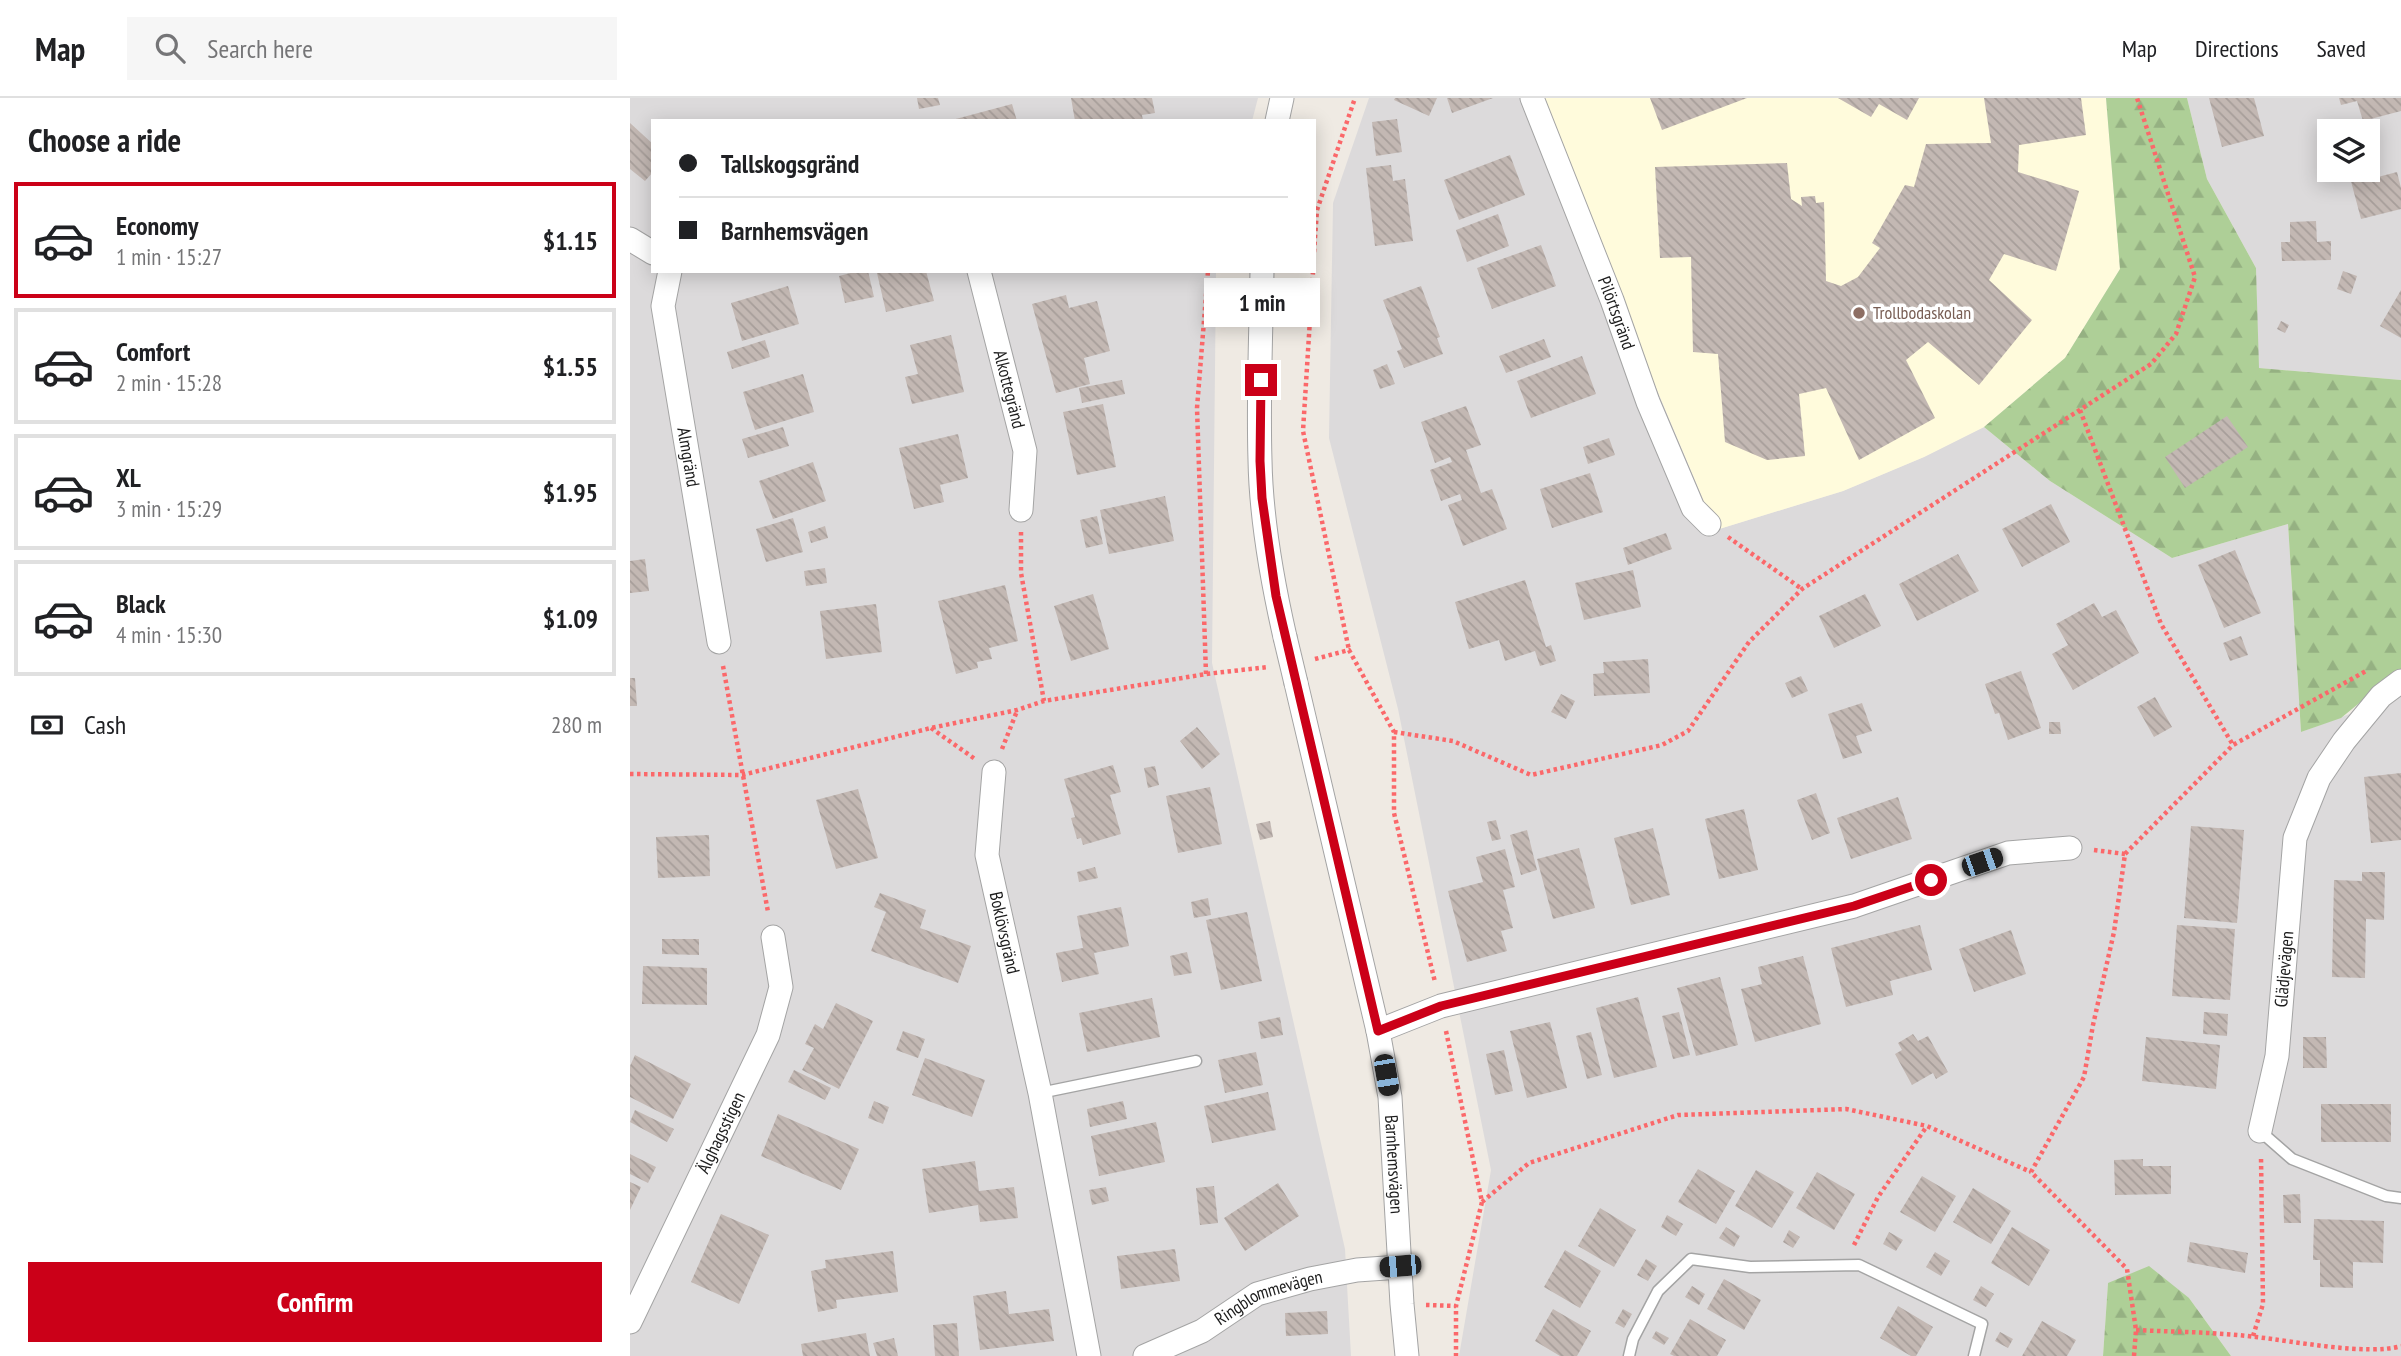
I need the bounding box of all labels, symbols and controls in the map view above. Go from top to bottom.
search box [127,17,617,80]
text: Map [35,27,85,70]
icon: search [151,29,189,67]
text: Search here [207,32,313,65]
text: Map [2122,33,2157,64]
text: Directions [2195,33,2279,64]
text: Saved [2317,33,2366,64]
text: Choose a ride [28,119,181,161]
map controls [2317,119,2380,182]
button: layers [2317,119,2380,182]
text: Tallskogsgränd [721,147,859,180]
icon: car [32,209,95,272]
text: Economy [116,209,198,242]
text: Barnhemsvägen [721,214,868,247]
text: $1.15 [543,224,598,257]
text: 1 min · 15:27 [116,242,222,271]
street label: Pilörtsgränd [1593,273,1641,352]
callout: 1 min [1203,278,1319,328]
text: 1 min [1239,288,1285,317]
place label: Trollbodaskolan [1873,301,1971,324]
marker: Trollbodaskolan [1851,305,1867,321]
icon: car [32,335,95,398]
text: Comfort [116,335,190,368]
street label: Alkottegränd [989,347,1031,431]
text: $1.55 [543,350,598,383]
route end [1245,364,1277,396]
text: 2 min · 15:28 [116,368,222,397]
street label: Almgränd [672,426,705,489]
icon: car [32,461,95,524]
text: XL [116,461,141,494]
text: $1.95 [543,476,598,509]
text: 3 min · 15:29 [116,494,222,523]
icon: car [32,587,95,650]
text: Black [116,587,166,620]
text: $1.09 [543,602,598,635]
text: 4 min · 15:30 [116,620,222,649]
icon: cash [28,706,66,744]
text: Cash [84,708,126,741]
text: 280 m [551,710,602,739]
car [1959,845,2006,879]
route start [1915,864,1947,896]
street label: Boklövsgränd [984,889,1025,976]
street label: Glädjevägen [2269,930,2298,1008]
car [1373,1052,1400,1098]
street label: Älghagsstigen [691,1088,750,1177]
street label: Barnhemsvägen [1380,1114,1409,1214]
car [1379,1254,1422,1278]
button: Confirm [28,1262,602,1342]
street label: Ringblommevägen [1210,1265,1324,1330]

